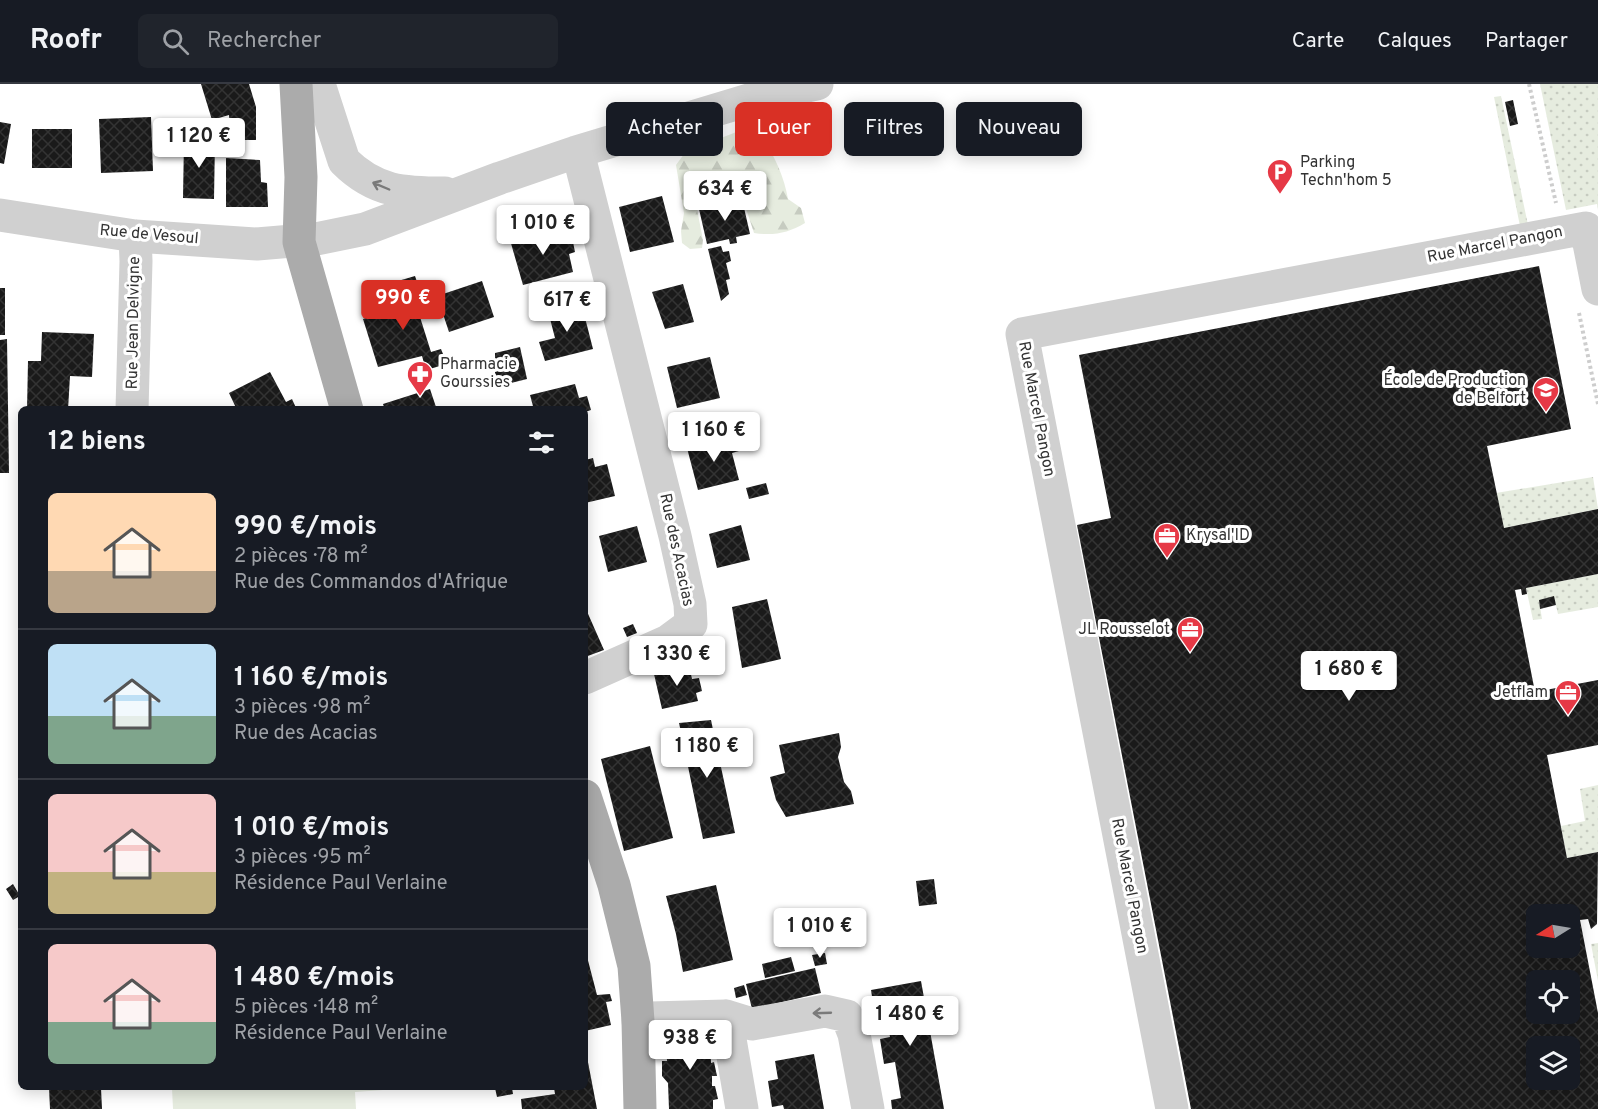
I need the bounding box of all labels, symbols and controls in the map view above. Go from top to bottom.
search box [138,14,558,68]
text: Roofr [30,23,102,59]
icon: search [159,25,192,58]
text: Rechercher [207,28,321,55]
text: Carte [1292,28,1344,55]
text: Calques [1377,28,1452,55]
text: Partager [1485,28,1568,55]
chip: Acheter [606,102,723,156]
chip: Louer [735,102,832,156]
chip: Filtres [844,102,944,156]
chip: Nouveau [956,102,1082,156]
pin: 1 120 € [144,118,254,169]
text: 1 120 € [167,124,231,150]
place label: Parking Techn'hom 5 [1300,153,1392,191]
parking icon: Parking Techn'hom 5 [1265,157,1295,195]
pin: 634 € [683,171,767,222]
text: 634 € [698,177,752,203]
one-way arrow [372,180,390,191]
pin: 1 010 € [488,205,598,256]
text: 1 010 € [511,211,576,237]
street label: Rue de Vesoul [99,221,199,249]
street label: Rue Marcel Pangon [1426,222,1564,268]
street label: Rue Jean Delvigne [123,256,145,390]
pin: 990 € [361,280,445,331]
pin: 617 € [525,282,609,333]
text: 990 € [375,286,431,312]
text: 617 € [543,288,591,314]
street label: Rue Marcel Pangon [1013,340,1059,478]
place label: Pharmacie Gourssies [440,355,517,393]
pharmacy icon: Pharmacie Gourssies [405,359,435,397]
place label: École de Production de Belfort [1384,369,1526,409]
school or university icon: École de Production de Belfort [1531,375,1561,413]
pin: 1 160 € [659,412,769,463]
text: 1 160 € [682,418,746,444]
text: 12 biens [48,426,146,459]
icon: filters [525,426,558,459]
street label: Rue des Acacias [654,492,698,608]
text: 990 €/mois [234,511,377,544]
icon: home [96,517,168,589]
office icon: Krysal'ID [1152,521,1182,559]
place label: Krysal'ID [1186,526,1250,546]
text: 2 pièces · 78 m² [234,544,368,570]
text: Rue des Commandos d'Afrique [234,570,508,596]
office icon: JL Rousselot [1175,615,1205,653]
place label: JL Rousselot [1078,620,1170,640]
pin: 1 330 € [622,636,732,687]
text: 1 330 € [643,642,711,668]
pin: 1 680 € [1294,651,1404,702]
text: 1 680 € [1315,657,1383,683]
text: 1 160 €/mois [234,662,388,695]
icon: home [96,668,168,740]
office icon: Jetflam [1553,678,1583,716]
place label: Jetflam [1493,683,1548,703]
text: 3 pièces · 98 m² [234,695,370,721]
text: Rue des Acacias [234,721,378,747]
pin: 1 180 € [652,728,762,779]
text: 1 180 € [675,734,739,760]
text: 1 010 €/mois [234,812,389,845]
street label: Rue Marcel Pangon [1106,817,1152,955]
icon: home [96,818,168,890]
text: 3 pièces · 95 m² [234,845,371,871]
text: Résidence Paul Verlaine [234,871,447,897]
north arrow [1526,904,1580,958]
map controls [1526,904,1580,1090]
pin: 1 010 € [765,908,875,959]
text: 1 010 € [788,914,853,940]
text: 1 480 €/mois [234,962,395,995]
icon: home [96,968,168,1040]
button: locate [1526,970,1580,1024]
text: 5 pièces · 148 m² [234,995,378,1021]
pin: 1 480 € [855,996,965,1047]
text: 1 480 € [876,1002,944,1028]
one-way arrow [812,1007,832,1019]
pin: 938 € [648,1020,732,1071]
text: Résidence Paul Verlaine [234,1021,447,1047]
text: 938 € [663,1026,717,1052]
button: layers [1526,1036,1580,1090]

